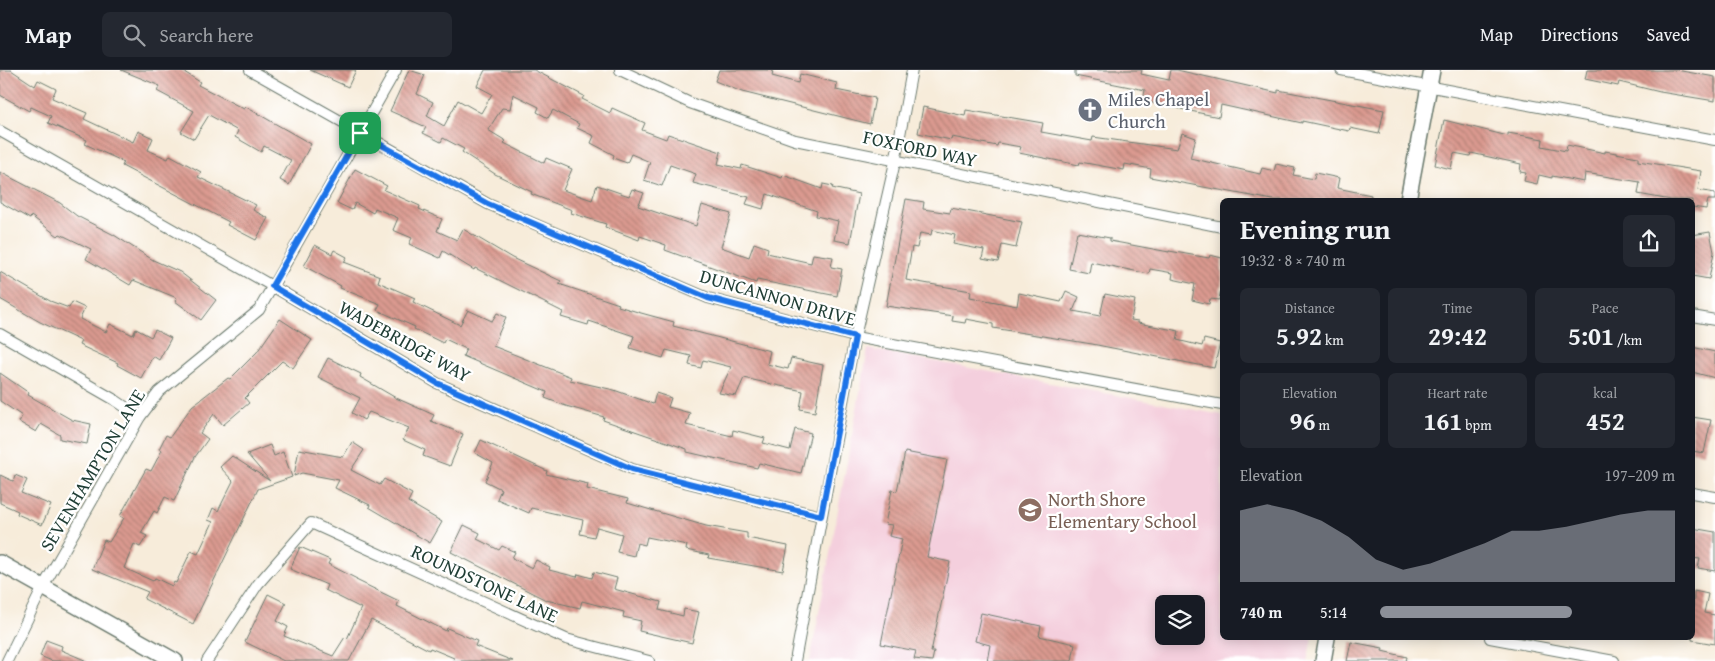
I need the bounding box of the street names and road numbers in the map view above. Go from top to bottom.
street label: FOXFORD WAY [861,122,980,174]
street label: DUNCANNON DRIVE [697,261,860,333]
street label: WADEBRIDGE WAY [334,293,477,389]
street label: SEVENHAMPTON LANE [32,383,152,556]
street label: ROUNDSTONE LANE [407,537,564,630]

